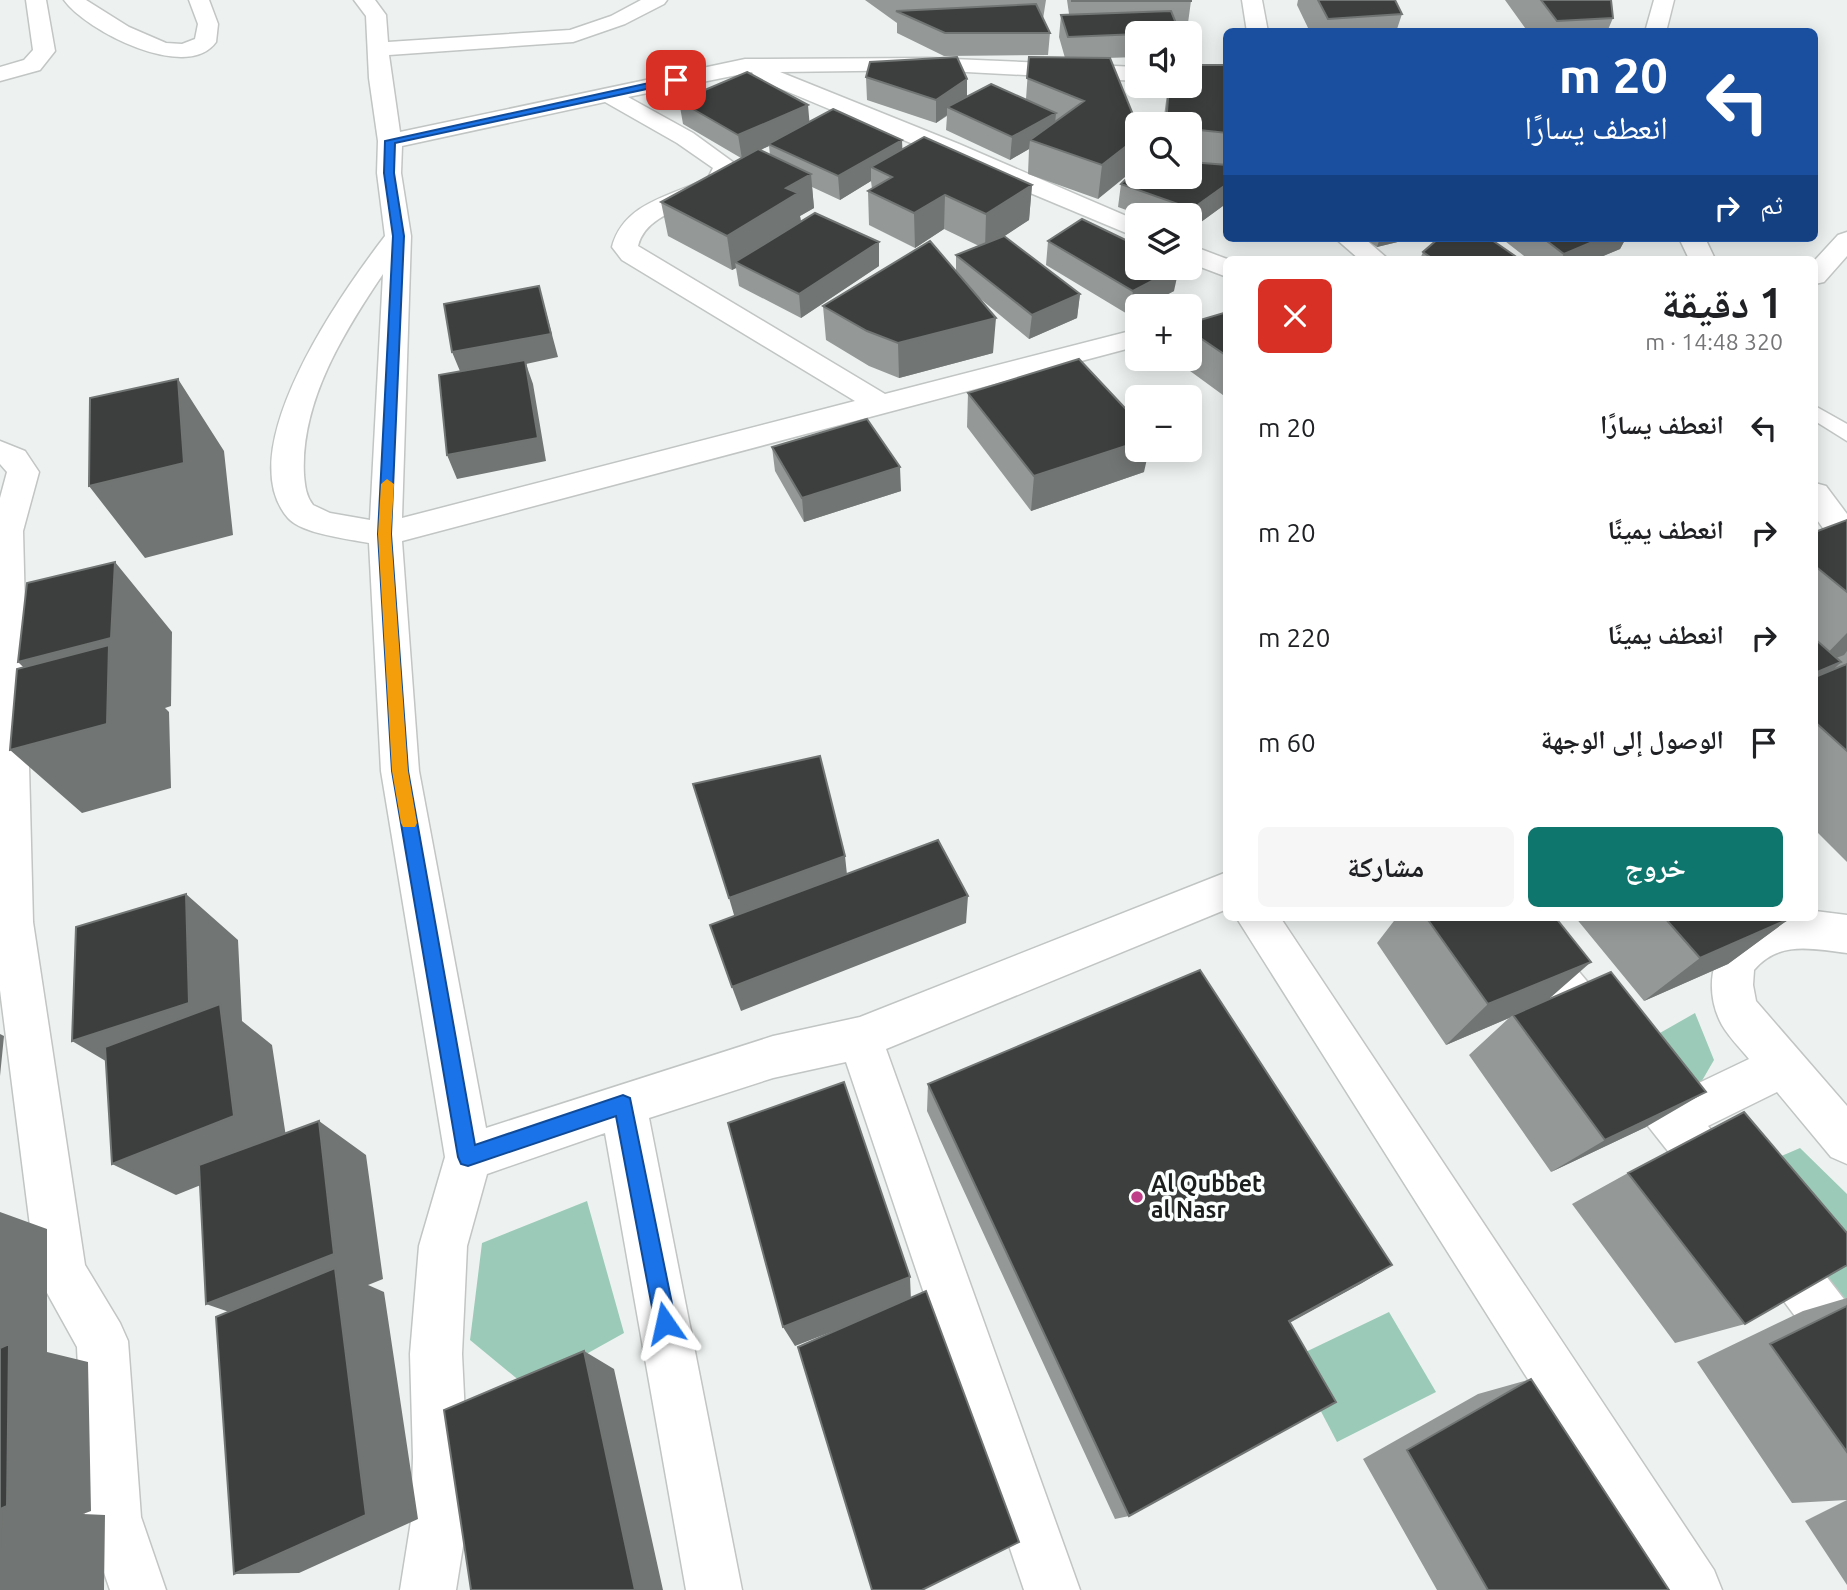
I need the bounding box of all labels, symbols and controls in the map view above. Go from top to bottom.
map controls [1125,21,1202,462]
button: sound [1125,21,1202,98]
text: 20 m [1559,47,1668,102]
pin [646,50,706,110]
icon: left [1692,56,1783,147]
icon: arrive [657,61,695,99]
text: انعطف يسارًا [1524,109,1668,145]
button: search [1125,112,1202,189]
icon: right [1708,189,1746,227]
text: ثم [1760,190,1783,219]
button: layers [1125,203,1202,280]
button: close [1258,279,1332,353]
text: 1 دقيقة [1661,279,1783,326]
button: + [1125,294,1202,371]
text: 320 m · 14:48 [1645,329,1783,354]
button: − [1125,385,1202,462]
icon: left [1745,409,1783,447]
text: انعطف يسارًا [1600,410,1724,439]
text: 20 m [1258,413,1316,442]
icon: right [1745,514,1783,552]
text: انعطف يمينًا [1608,515,1724,544]
text: 20 m [1258,518,1316,547]
icon: right [1745,619,1783,657]
text: انعطف يمينًا [1608,620,1724,649]
text: 220 m [1258,623,1330,652]
icon: arrive [1745,724,1783,762]
text: الوصول إلى الوجهة [1541,725,1724,754]
text: 60 m [1258,728,1316,757]
button: مشاركة [1258,827,1514,907]
button: خروج [1528,827,1783,907]
place label: Al Qubbet al Nasr [1151,1171,1262,1222]
marker: Al Qubbet al Nasr [1129,1189,1145,1205]
position arrow [628,1286,702,1360]

